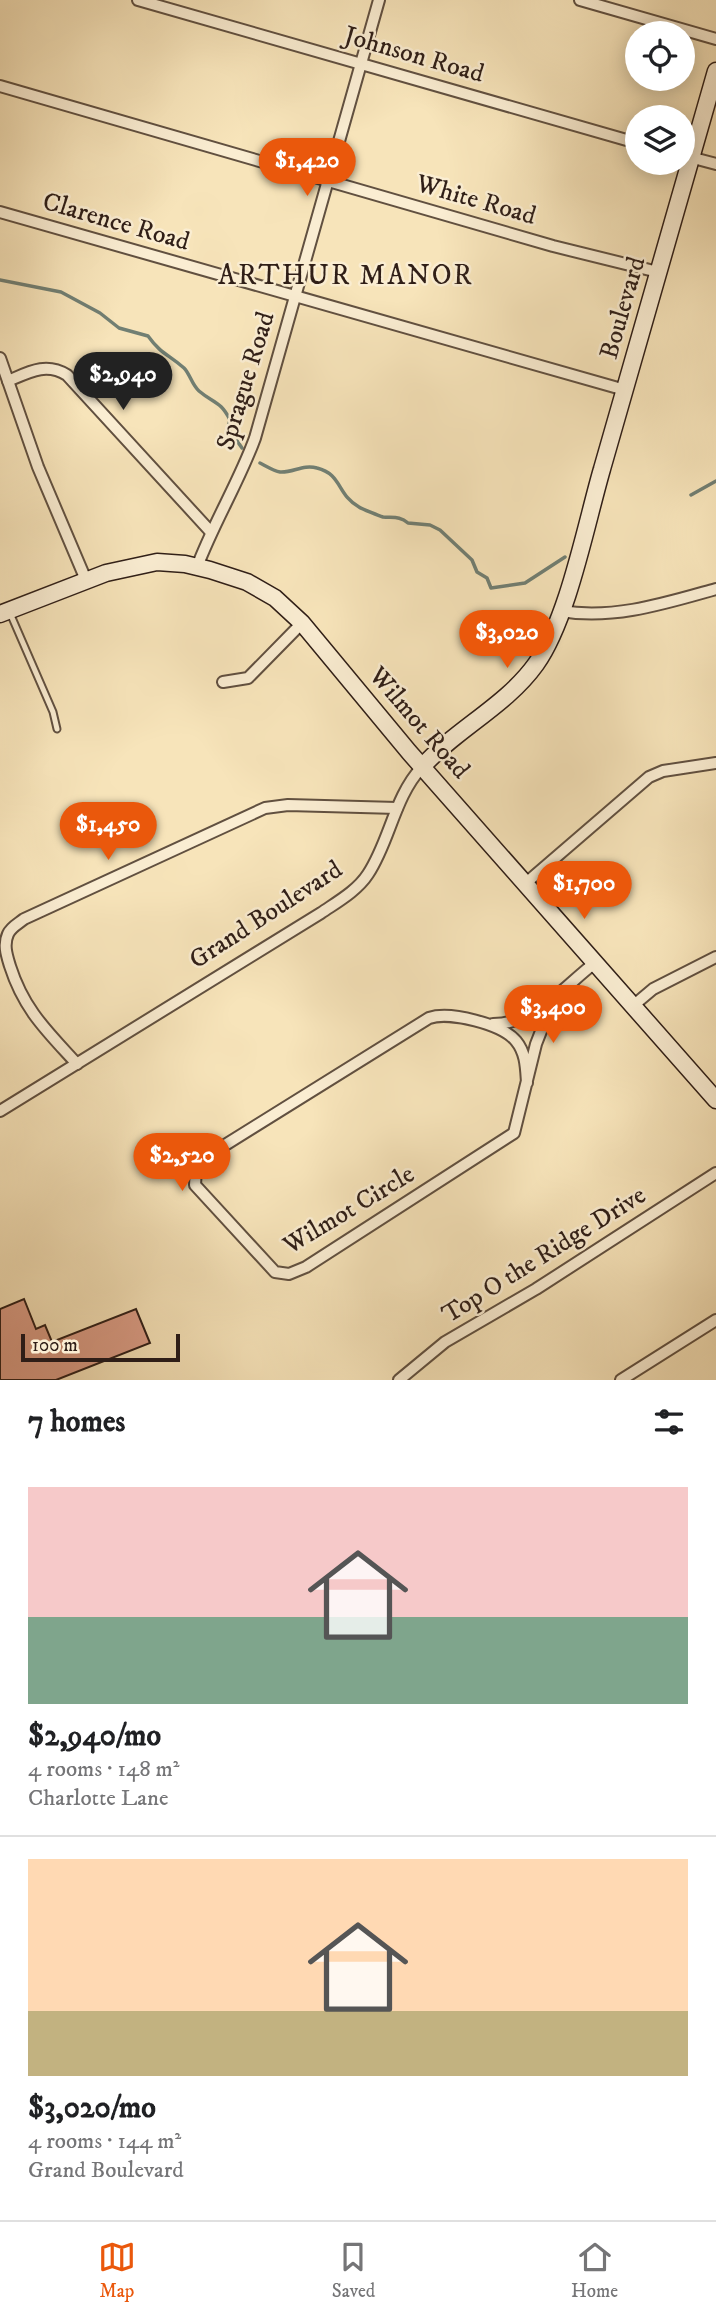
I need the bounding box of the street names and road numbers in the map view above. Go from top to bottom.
street label: Johnson Road [338,19,488,91]
street label: White Road [411,167,540,233]
street label: Clarence Road [39,185,193,259]
street label: Boulevard [593,253,653,363]
street label: Sprague Road [209,308,283,454]
street label: Wilmot Road [361,659,477,786]
street label: Grand Boulevard [183,853,349,977]
street label: Wilmot Circle [276,1158,421,1263]
street label: Top O the Ridge Drive [436,1179,652,1331]

